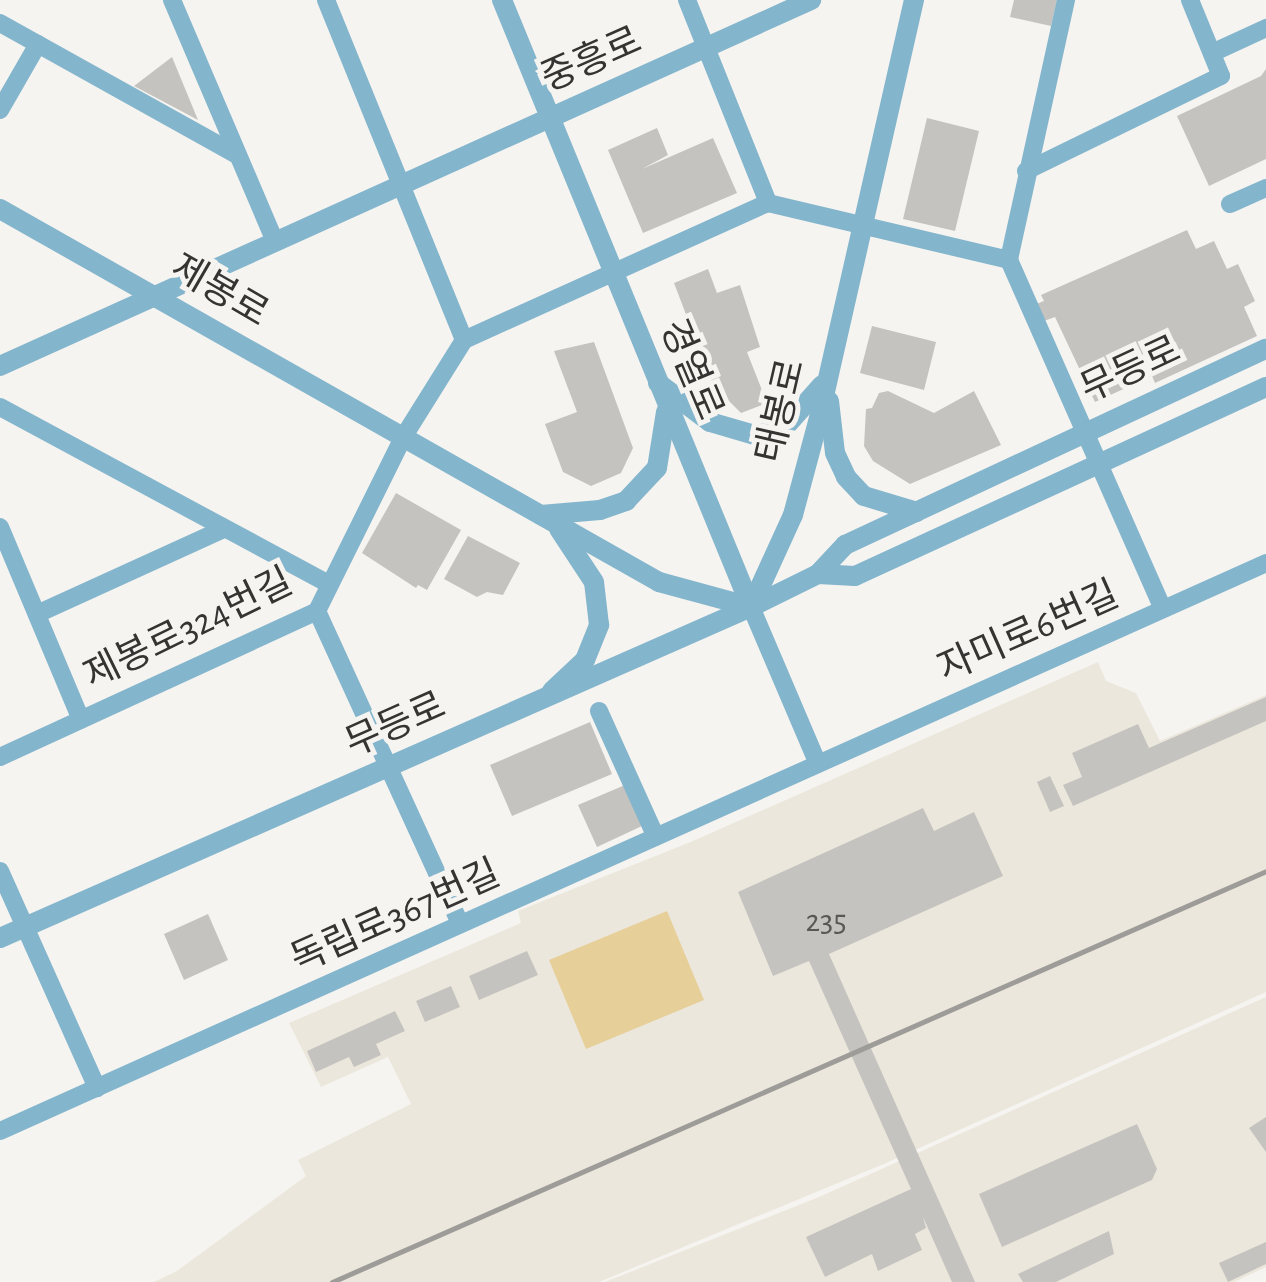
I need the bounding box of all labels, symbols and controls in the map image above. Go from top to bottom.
street label: 중흥로 [535,19,649,103]
street label: 제봉로 [162,246,276,338]
street label: 경열로 [649,313,731,427]
street label: 무등로 [1074,328,1188,414]
street label: 태봉로 [748,355,816,467]
street label: 제봉로324번길 [77,560,301,700]
street label: 자미로6번길 [932,573,1126,693]
street label: 무등로 [339,684,453,768]
street label: 독립로367번길 [284,852,508,984]
house number: 235 [805,902,847,940]

